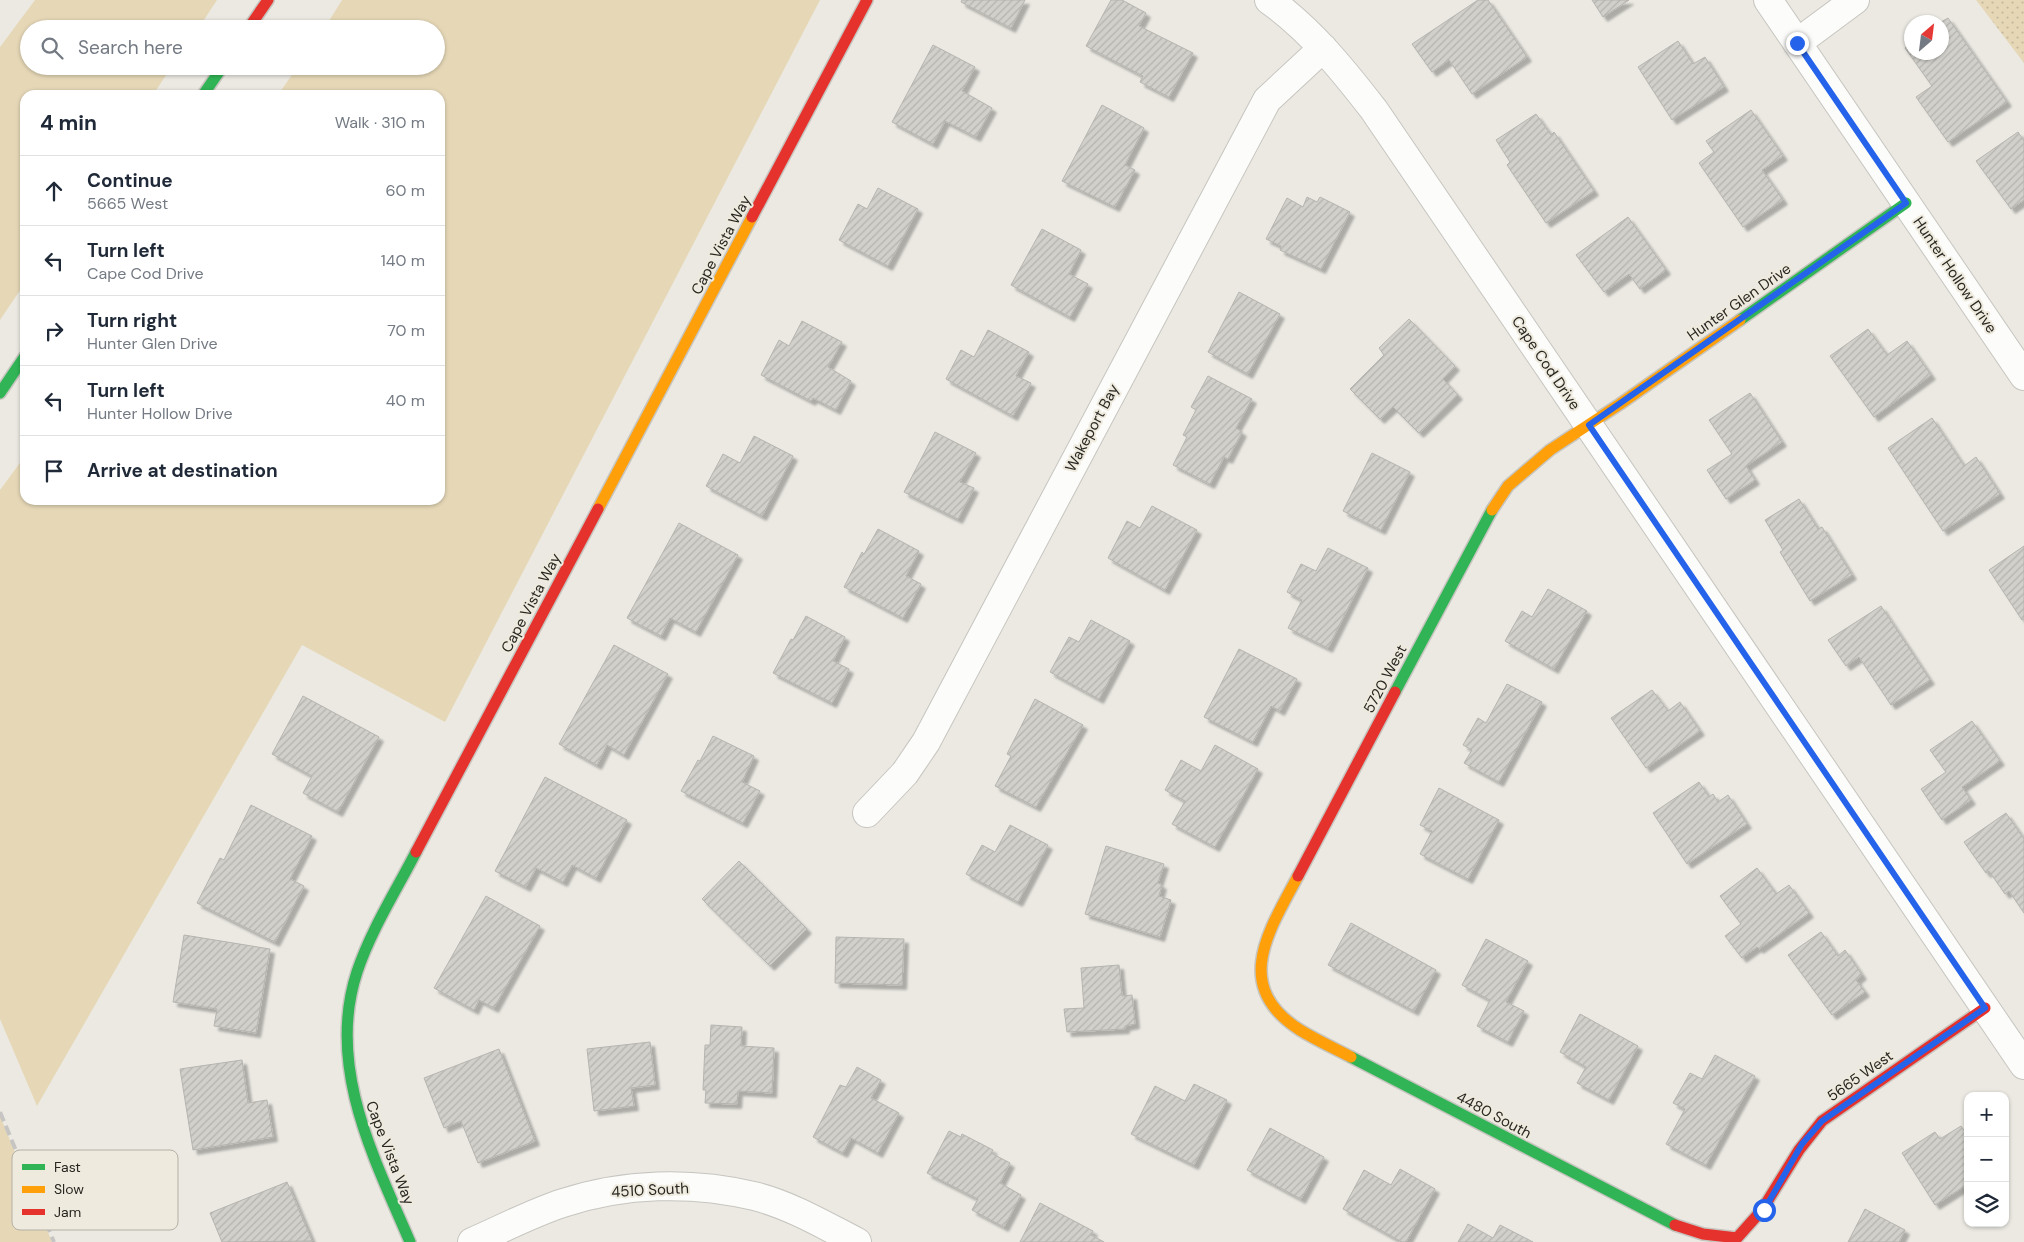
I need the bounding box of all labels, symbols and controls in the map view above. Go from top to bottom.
north arrow [1904,15,1949,60]
search box [20,20,445,75]
route end [1786,32,1809,55]
icon: search [38,34,66,62]
text: Search here [78,35,183,60]
text: 4 min [40,109,97,137]
text: Walk · 310 m [335,112,425,133]
text: Continue [87,168,173,193]
icon: ahead [40,177,68,205]
text: 60 m [385,180,425,201]
street label: Cape Vista Way [686,191,756,298]
text: 5665 West [87,193,168,214]
street label: Hunter Hollow Drive [1909,213,2001,337]
text: Turn left [87,238,165,263]
icon: left [40,247,68,275]
text: 140 m [381,250,425,271]
street label: Hunter Glen Drive [1683,259,1795,345]
text: Cape Cod Drive [87,263,204,284]
text: Turn right [87,308,177,333]
street label: Cape Cod Drive [1507,312,1585,414]
icon: right [40,317,68,345]
text: 70 m [387,320,425,341]
text: Hunter Glen Drive [87,333,218,354]
text: Turn left [87,378,165,403]
street label: Wakeport Bay [1061,380,1124,475]
icon: left [40,387,68,415]
text: 40 m [386,390,425,411]
text: Hunter Hollow Drive [87,403,233,424]
icon: arrive [40,457,68,485]
text: Arrive at destination [87,458,278,483]
street label: Cape Vista Way [496,549,566,656]
street label: 5720 West [1359,641,1411,717]
street label: 5665 West [1823,1046,1897,1106]
street label: 4480 South [1453,1087,1535,1143]
map controls [1964,1092,2009,1227]
button: + [1964,1092,2009,1137]
street label: Cape Vista Way [361,1098,419,1208]
button: − [1964,1137,2009,1182]
legend [12,1150,178,1230]
text: Fast [54,1158,81,1176]
street label: 4510 South [611,1178,689,1202]
text: Slow [54,1180,84,1198]
button: layers [1964,1182,2009,1227]
route start [1753,1199,1776,1222]
text: Jam [54,1203,81,1221]

